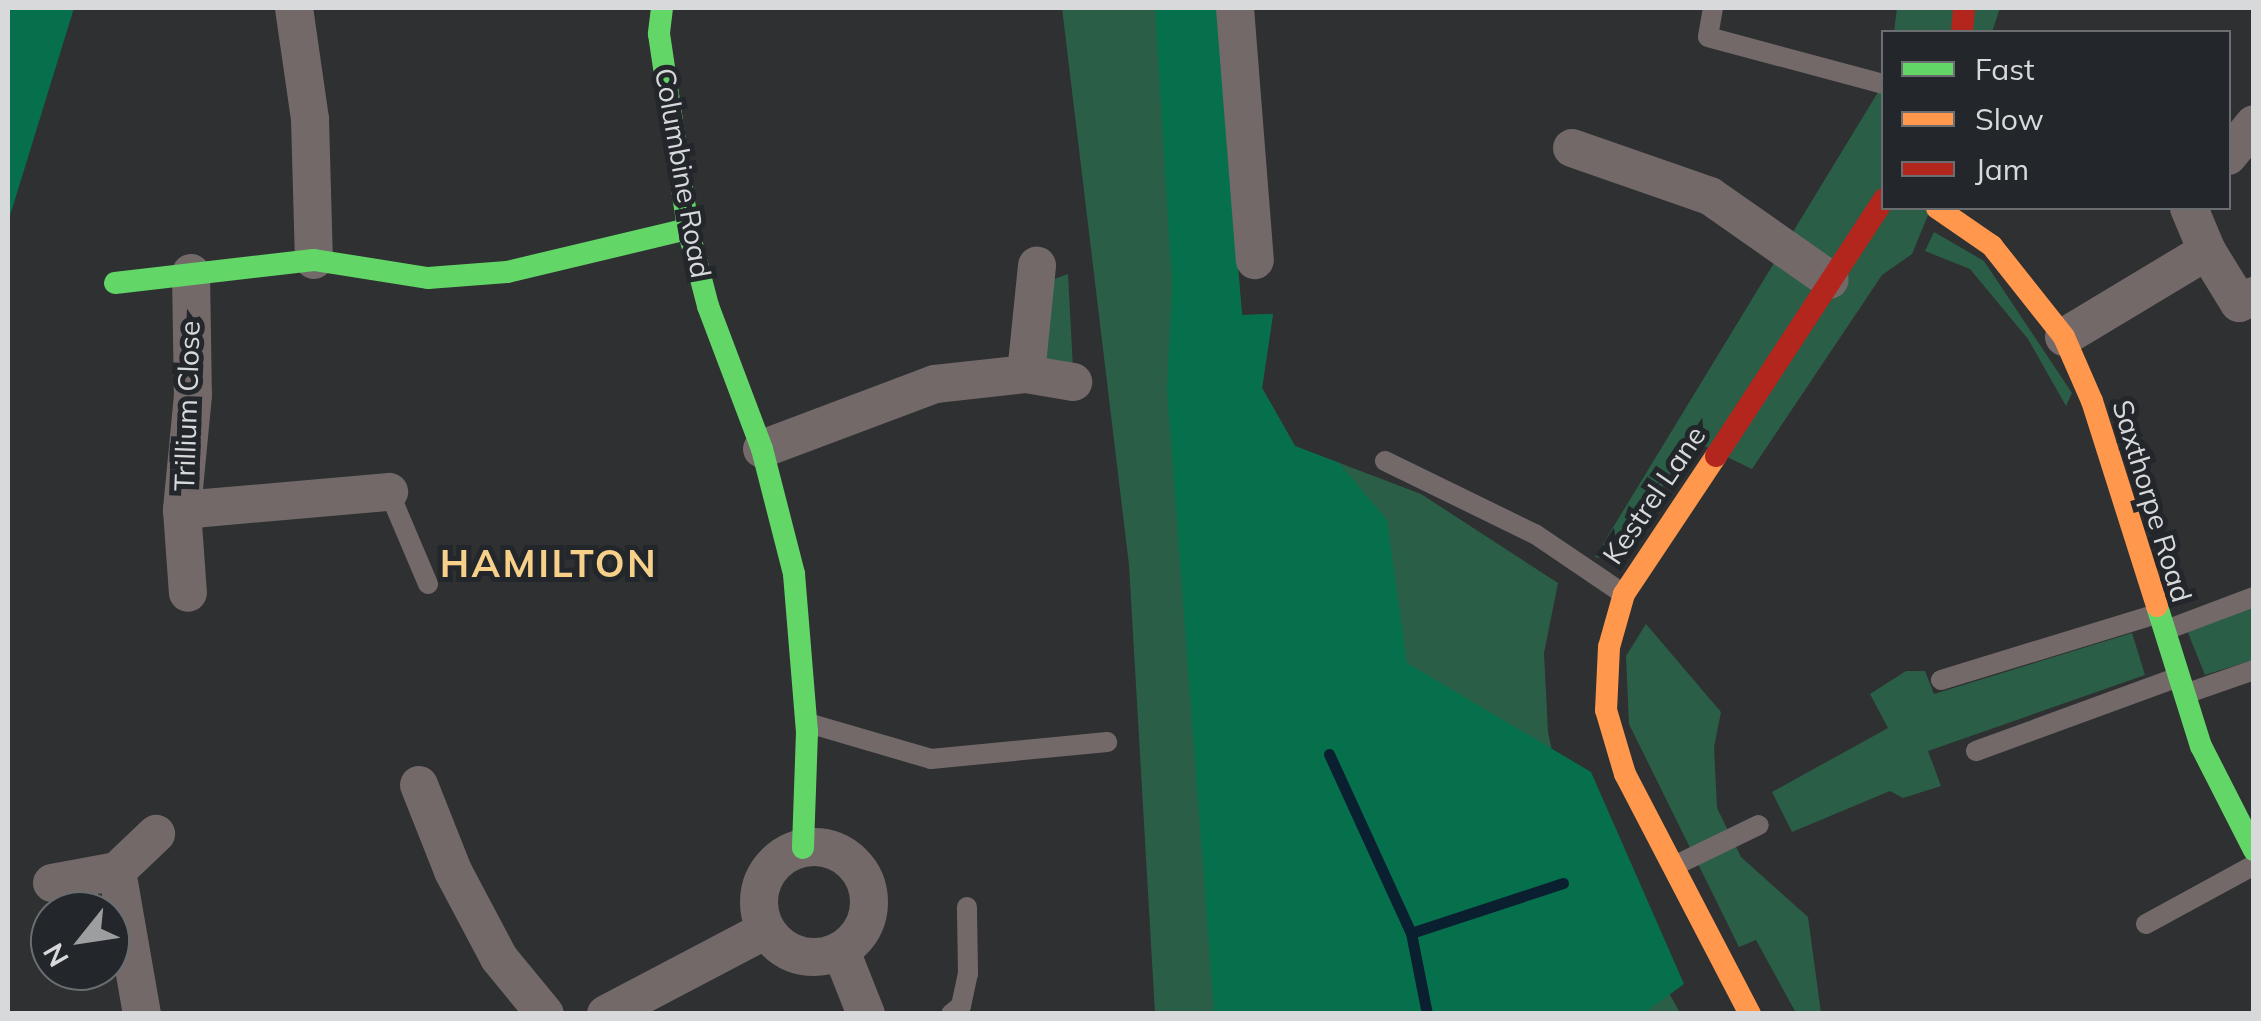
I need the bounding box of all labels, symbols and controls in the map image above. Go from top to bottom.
legend [1881,30,2231,210]
text: Fast [1975,50,2035,88]
street label: Columbine Road [648,65,718,281]
text: Slow [1975,100,2044,138]
text: Jam [1975,150,2029,188]
street label: Trillium Close [167,320,207,492]
street label: Saxthorpe Road [2105,396,2199,606]
street label: Kestrel Lane [1596,420,1712,570]
district label: HAMILTON [440,541,658,587]
north arrow [30,891,130,991]
text: N [35,937,76,973]

